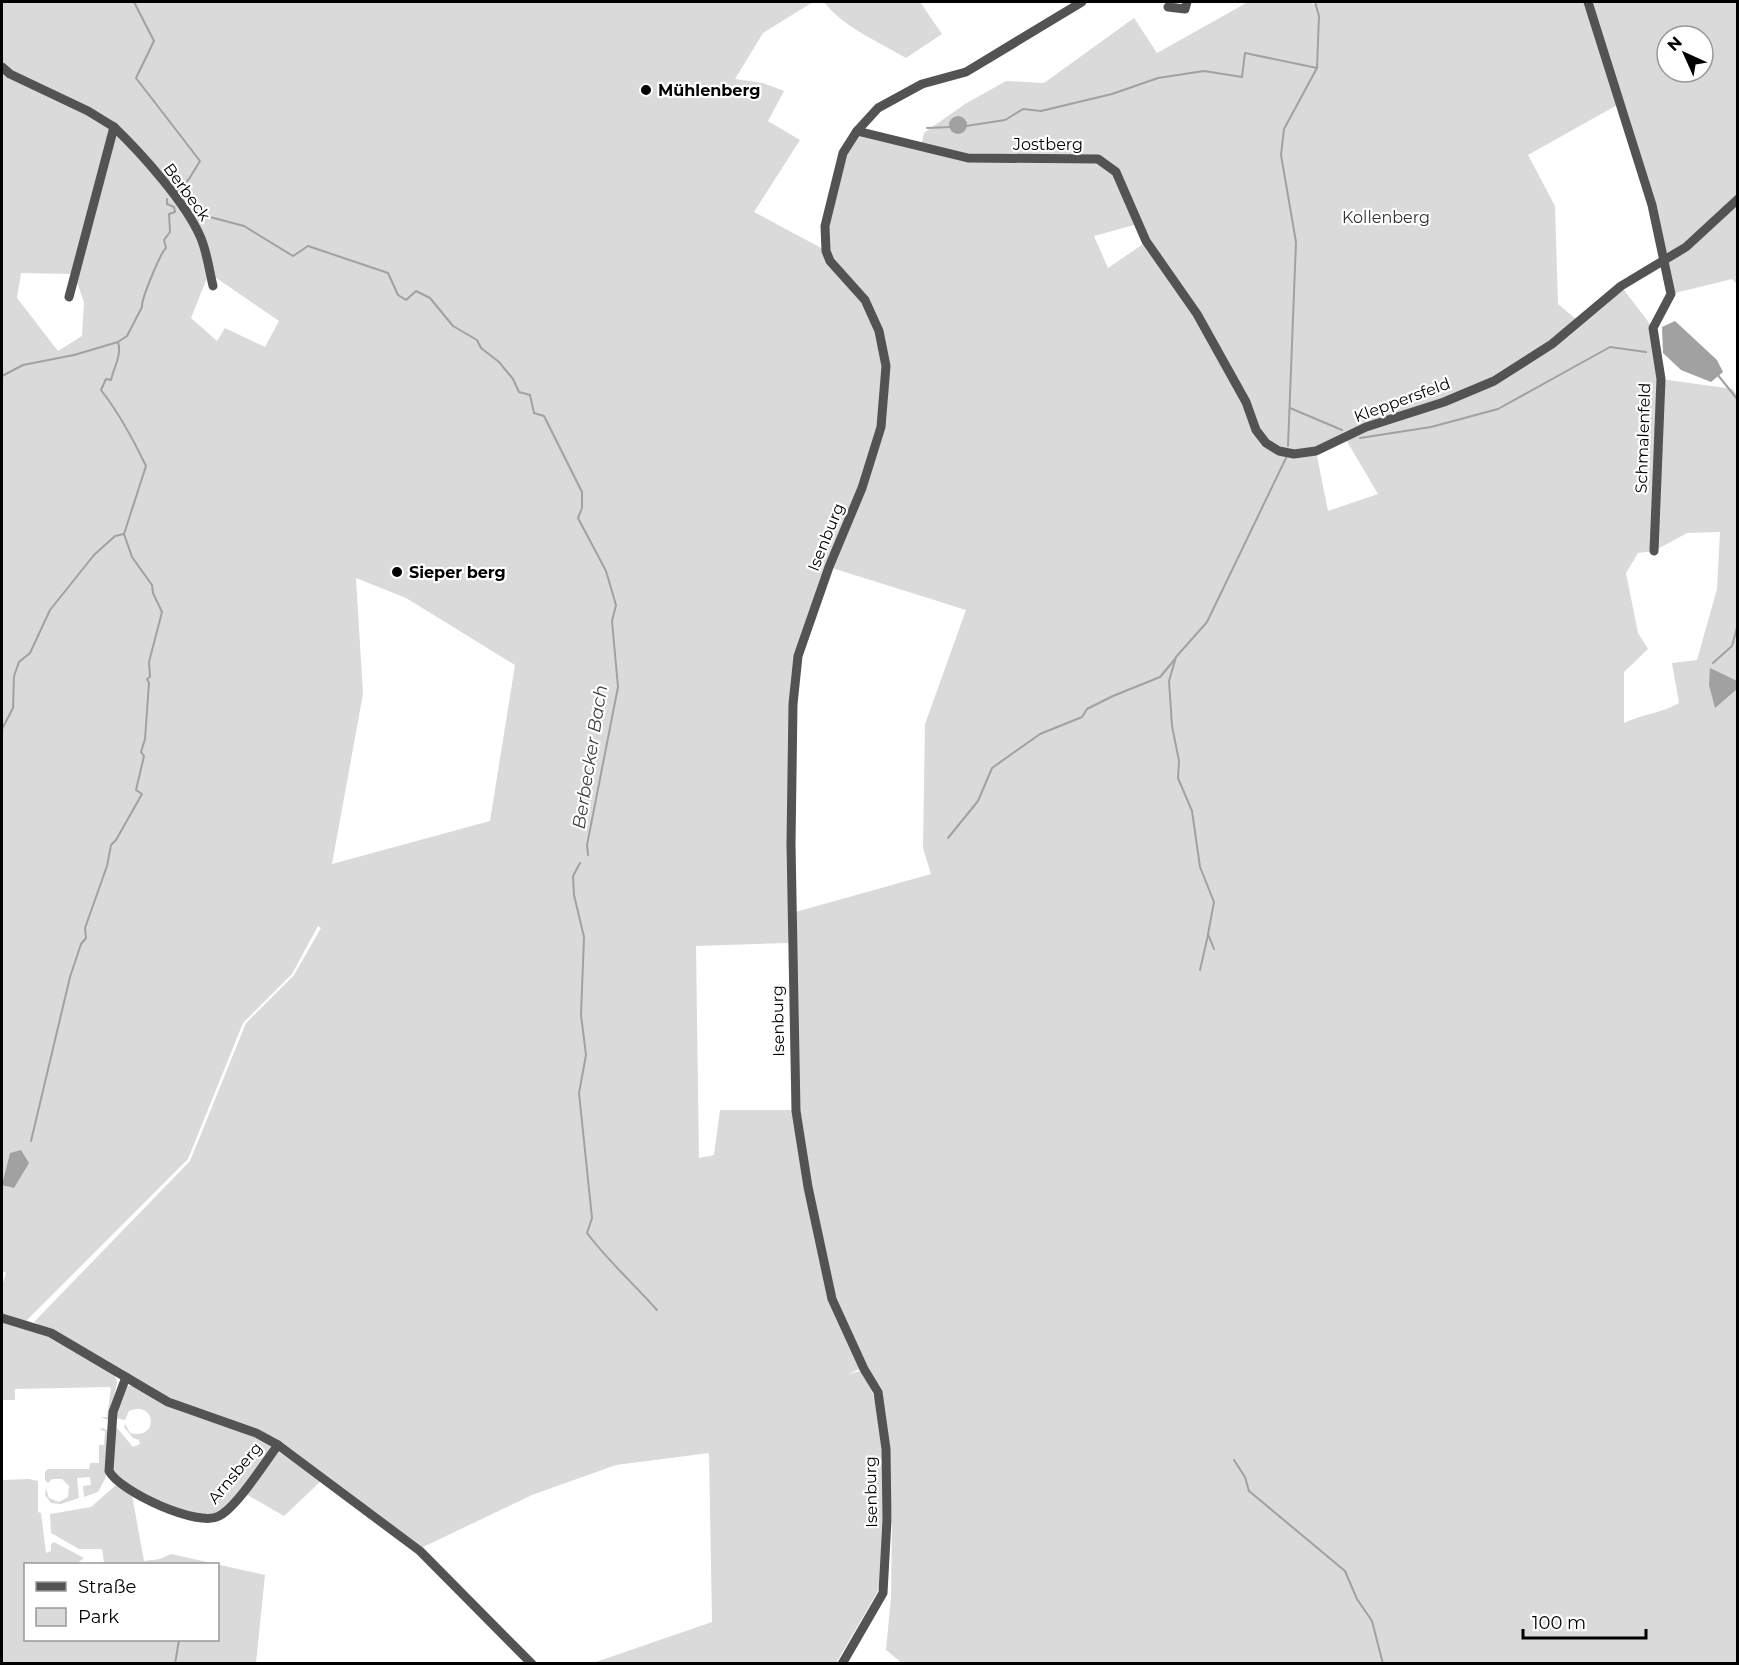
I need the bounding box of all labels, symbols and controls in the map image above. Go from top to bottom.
north arrow [1655,24,1715,84]
text: N [1663,32,1686,55]
place label: Mühlenberg [658,81,760,100]
marker: Mühlenberg [639,83,653,97]
street label: Jostberg [1012,135,1083,154]
street label: Berbeck [160,159,215,225]
park label: Kollenberg [1342,208,1430,227]
street label: Kleppersfeld [1351,374,1453,426]
street label: Schmalenfeld [1632,382,1654,494]
street label: Isenburg [804,500,848,574]
place label: Sieper berg [409,563,506,582]
marker: Sieper berg [390,565,404,579]
water label: Berbecker Bach [568,683,612,831]
street label: Isenburg [768,985,788,1057]
street label: Arnsberg [204,1439,266,1507]
street label: Isenburg [861,1456,881,1528]
legend [24,1563,219,1641]
text: Straße [78,1576,137,1598]
scale bar [1523,1602,1646,1640]
text: Park [78,1606,119,1628]
text: 100 m [1532,1612,1586,1634]

